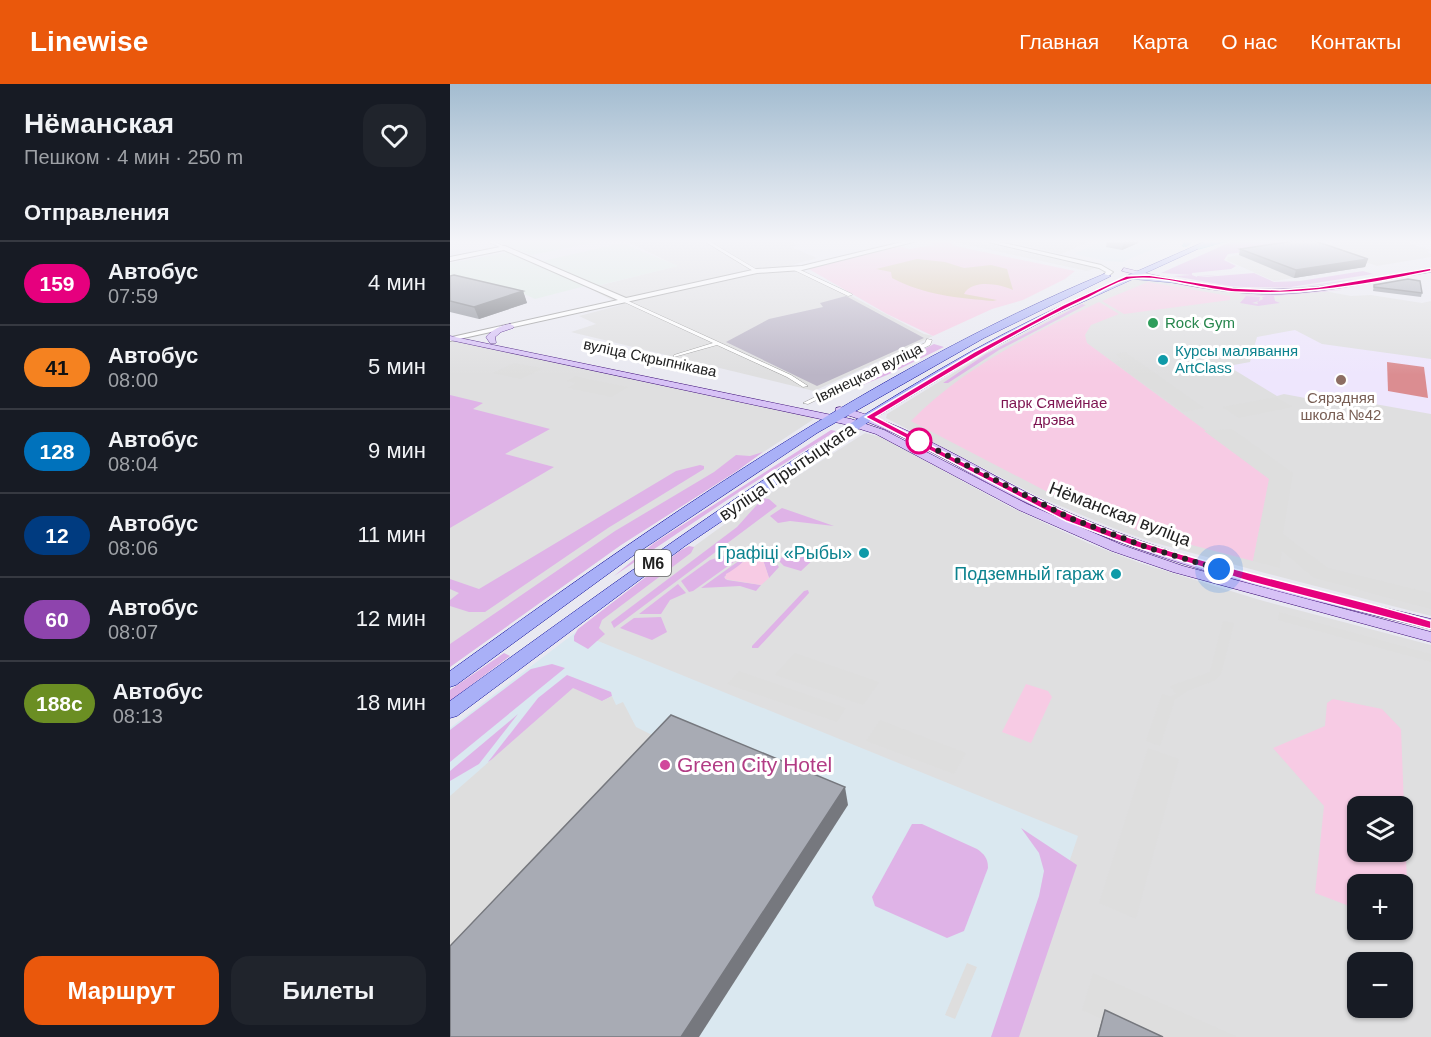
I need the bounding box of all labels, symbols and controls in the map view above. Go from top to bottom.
text: Linewise [30,26,148,57]
text: Главная [1019,30,1099,53]
text: Карта [1132,30,1188,53]
text: О нас [1221,30,1277,53]
text: Контакты [1310,30,1401,53]
button: heart [363,104,426,167]
text: Нёманская [24,108,174,139]
text: Пешком · 4 мин · 250 m [24,146,243,168]
text: Отправления [24,200,170,225]
text: Автобус [108,259,198,284]
text: 4 мин [368,270,426,295]
text: 159 [39,272,75,295]
text: 07:59 [108,285,158,307]
place label: Rock Gym [1165,314,1235,331]
marker: Rock Gym [1146,316,1160,330]
street label: вуліца Скрыпнікава [582,335,719,380]
street label: Івянецкая вуліца [813,339,926,406]
place label: Курсы малявання ArtClass [1175,342,1298,376]
text: Автобус [108,343,198,368]
marker: Курсы малявання ArtClass [1156,353,1170,367]
text: 5 мин [368,354,426,379]
text: 41 [45,356,69,379]
text: 08:00 [108,369,158,391]
marker: Сярэдняя школа №42 [1334,373,1348,387]
place label: Сярэдняя школа №42 [1301,389,1381,423]
park label: парк Сямейнае дрэва [1001,394,1107,428]
street label: вуліца Прытыцкага [715,419,859,525]
text: Автобус [108,427,198,452]
unlabelled marker [906,428,932,454]
text: 9 мин [368,438,426,463]
text: 128 [39,440,75,463]
text: 08:04 [108,453,158,475]
street label: Нёманская вуліца [1046,478,1195,551]
text: Автобус [108,511,198,536]
text: 11 мин [357,522,426,547]
text: 12 [45,524,69,547]
text: 08:06 [108,537,158,559]
place label: Графіці «Рыбы» [717,543,852,563]
marker: Графіці «Рыбы» [857,546,871,560]
road number: М6 [635,550,671,576]
your location [1204,554,1234,584]
place label: Подземный гараж [954,564,1104,584]
marker: Подземный гараж [1109,567,1123,581]
text: Автобус [108,595,198,620]
text: 12 мин [356,606,426,631]
text: 60 [45,608,69,631]
text: 08:07 [108,621,158,643]
text: Автобус [113,679,203,704]
text: 18 мин [356,690,426,715]
text: 188с [36,692,83,715]
text: 08:13 [113,705,163,727]
place label: Green City Hotel [677,753,832,776]
marker: Green City Hotel [658,758,672,772]
map controls [1347,796,1413,1018]
button: layers [1347,796,1413,862]
button: + [1347,874,1413,940]
button: − [1347,952,1413,1018]
button: Маршрут [24,956,219,1025]
button: Билеты [231,956,426,1025]

